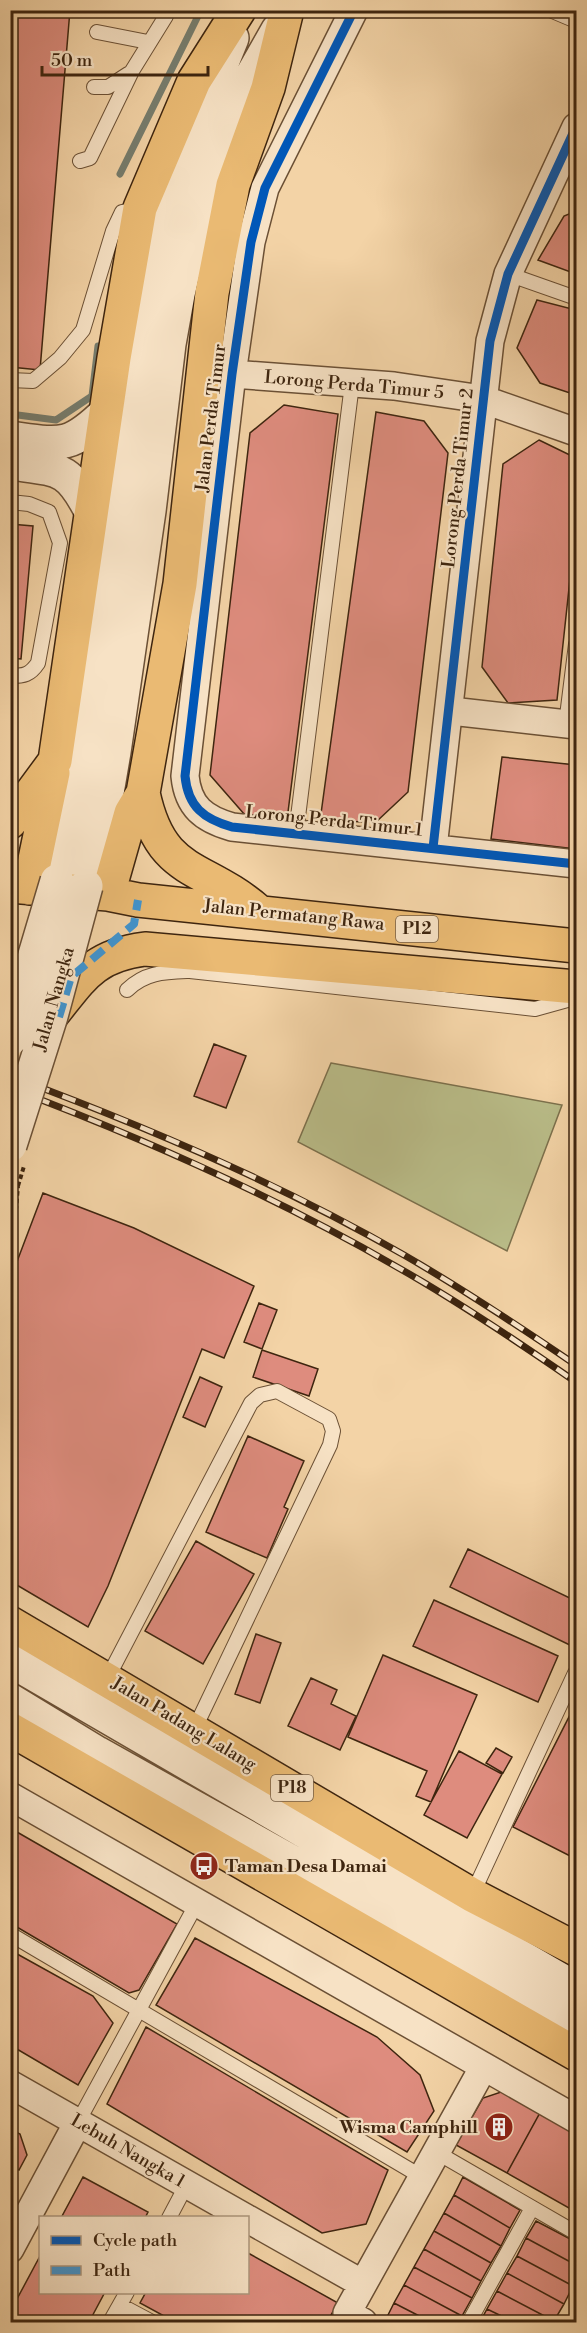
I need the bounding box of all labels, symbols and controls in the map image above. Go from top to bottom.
scale bar [42,39,208,77]
text: 50 m [51,49,93,72]
street label: Jalan Perda Timur [190,343,232,494]
street label: Lorong Perda Timur 5 [263,366,445,404]
street label: Lorong Perda Timur 2 [437,387,479,569]
street label: Lorong Perda Timur 1 [244,800,424,842]
street label: Jalan Permatang Rawa [201,894,387,936]
road number: P12 [396,916,438,942]
street label: Jalan Nangka [28,944,80,1055]
street label: Jalan Padang Lalang [107,1671,261,1777]
road number: P18 [271,1775,313,1801]
bus stop icon: Taman Desa Damai [188,1850,220,1882]
place label: Taman Desa Damai [225,1855,387,1878]
street label: Lebuh Nangka 1 [66,2109,190,2193]
building icon: Wisma Camphill [483,2111,515,2143]
place label: Wisma Camphill [338,2116,478,2139]
legend [39,2216,249,2294]
text: Cycle path [93,2229,177,2252]
text: Path [93,2259,131,2282]

